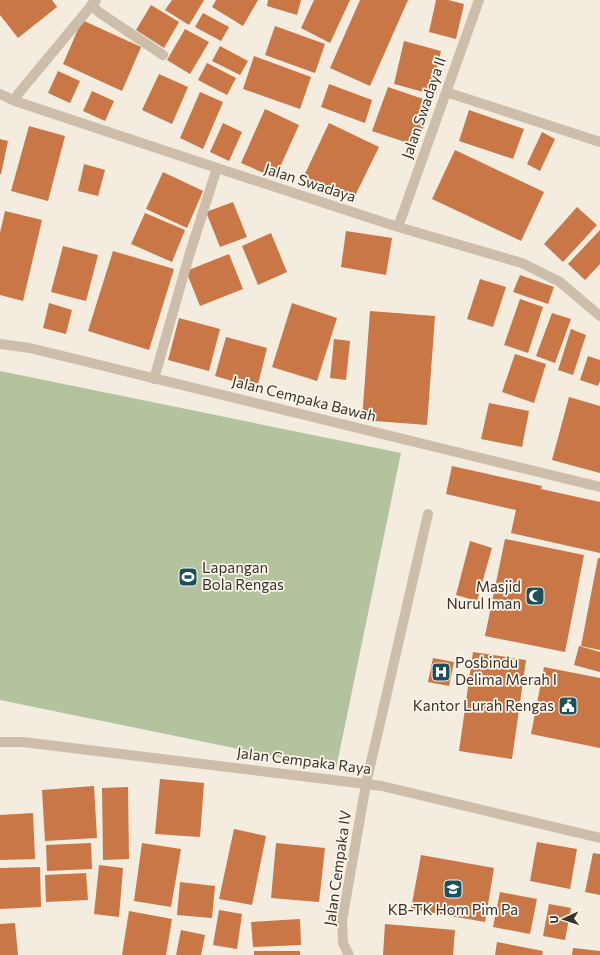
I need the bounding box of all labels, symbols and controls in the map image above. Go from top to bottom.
street label: Jalan Swadaya II [397,54,449,161]
street label: Jalan Swadaya [262,159,358,205]
street label: Jalan Cempaka Bawah [230,371,378,425]
place label: Lapangan Bola Rengas [202,558,284,593]
sports icon: Lapangan Bola Rengas [177,566,199,588]
place label: Masjid Nurul Iman [447,577,521,612]
mosque icon: Masjid Nurul Iman [524,585,546,607]
place label: Posbindu Delima Merah I [455,653,557,688]
hospital icon: Posbindu Delima Merah I [430,661,452,683]
public building icon: Kantor Lurah Rengas [557,695,579,717]
place label: Kantor Lurah Rengas [413,696,554,714]
street label: Jalan Cempaka Raya [236,743,372,777]
street label: Jalan Cempaka IV [320,809,354,927]
school or university icon: KB-TK Hom Pim Pa [442,878,464,900]
north arrow [544,899,584,939]
place label: KB-TK Hom Pim Pa [388,900,518,918]
text: U [547,915,560,924]

